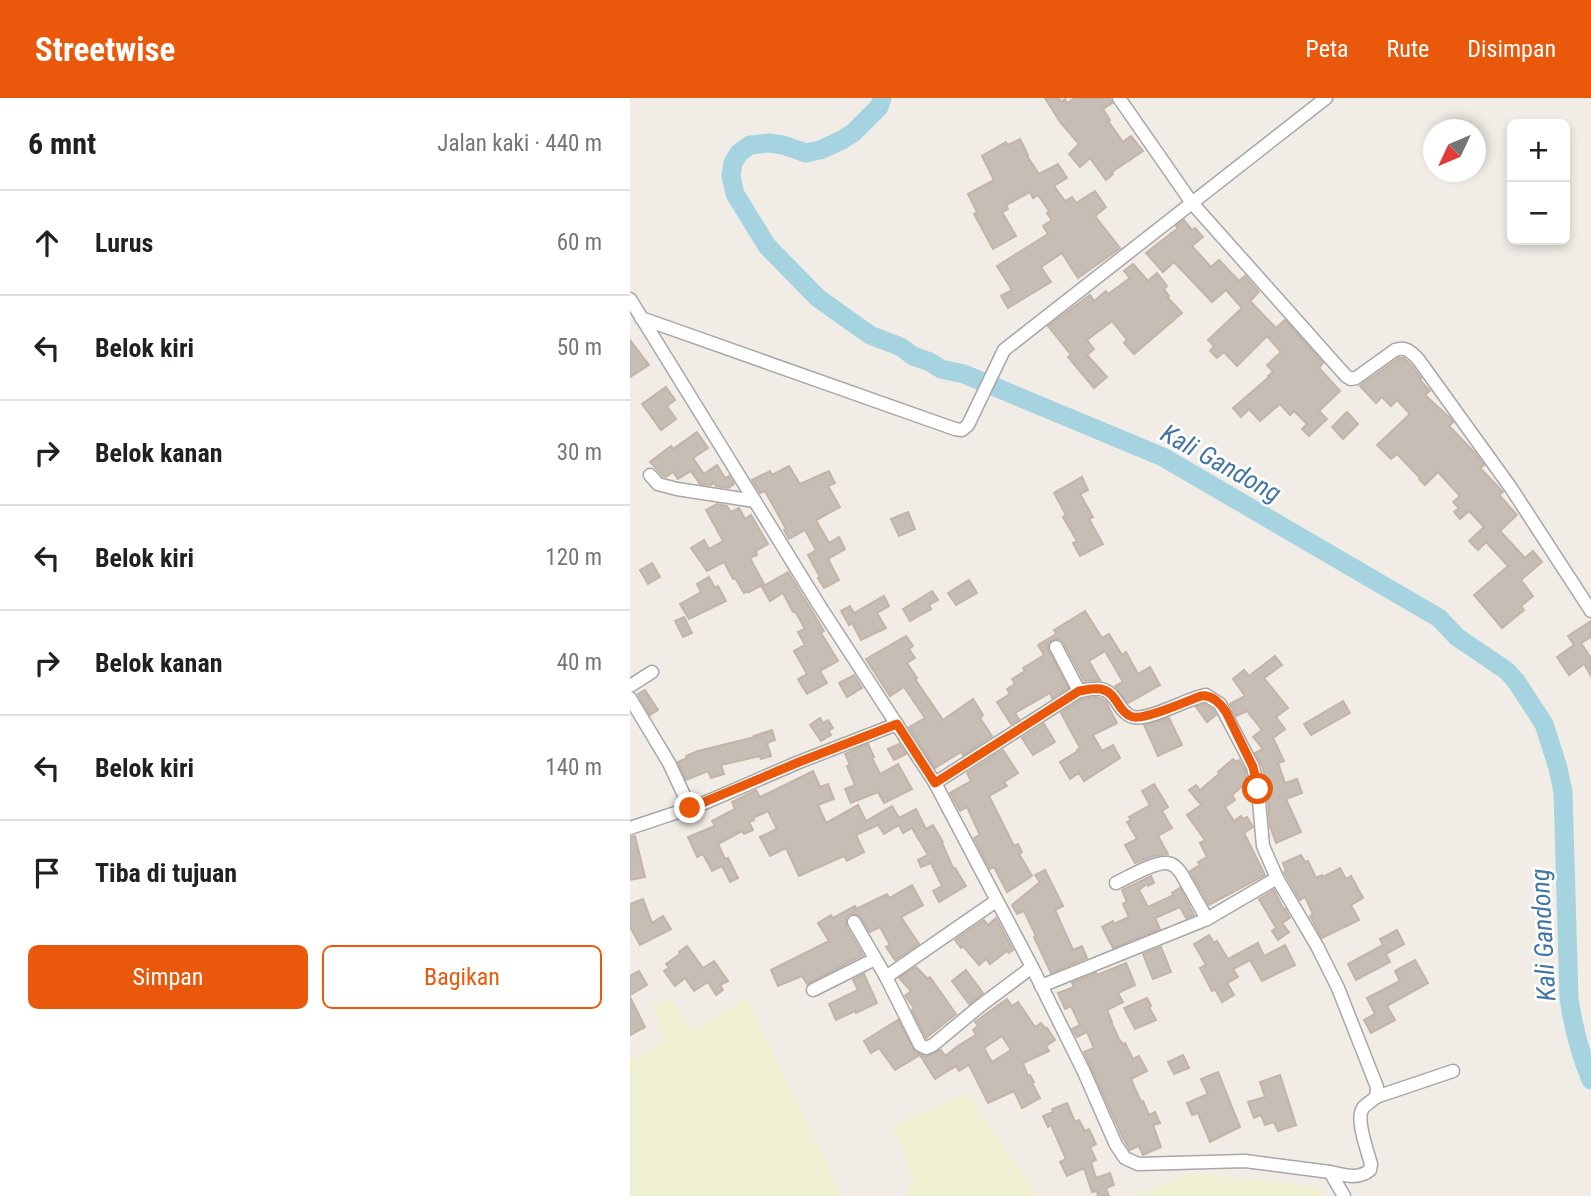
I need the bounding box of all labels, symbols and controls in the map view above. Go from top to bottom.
text: Streetwise [35,30,175,69]
text: Peta [1306,35,1349,63]
text: Rute [1387,35,1429,63]
text: Disimpan [1467,35,1556,63]
north arrow [1423,119,1486,182]
map controls [1507,119,1570,245]
button: + [1507,119,1570,182]
text: 6 mnt [28,126,96,161]
text: Jalan kaki · 440 m [437,130,602,157]
button: − [1507,182,1570,245]
icon: ahead [28,224,66,262]
text: Lurus [95,228,153,258]
text: 60 m [557,229,602,256]
icon: left [28,329,66,367]
text: Belok kiri [95,333,194,363]
text: 50 m [557,334,602,361]
water label: Kali Gandong [1156,418,1286,508]
icon: right [28,434,66,472]
text: Belok kanan [95,438,222,468]
text: 30 m [557,439,602,466]
icon: left [28,539,66,577]
text: Belok kiri [95,543,194,573]
text: 120 m [545,544,602,571]
icon: right [28,644,66,682]
text: Belok kanan [95,648,222,678]
text: 40 m [557,649,602,676]
icon: left [28,749,66,787]
text: Belok kiri [95,753,194,783]
text: 140 m [545,754,602,781]
route start [1242,773,1273,804]
route end [674,792,705,823]
icon: arrive [28,854,66,892]
text: Tiba di tujuan [95,858,237,888]
water label: Kali Gandong [1525,868,1561,1002]
button: Simpan [28,945,308,1009]
button: Bagikan [322,945,602,1009]

